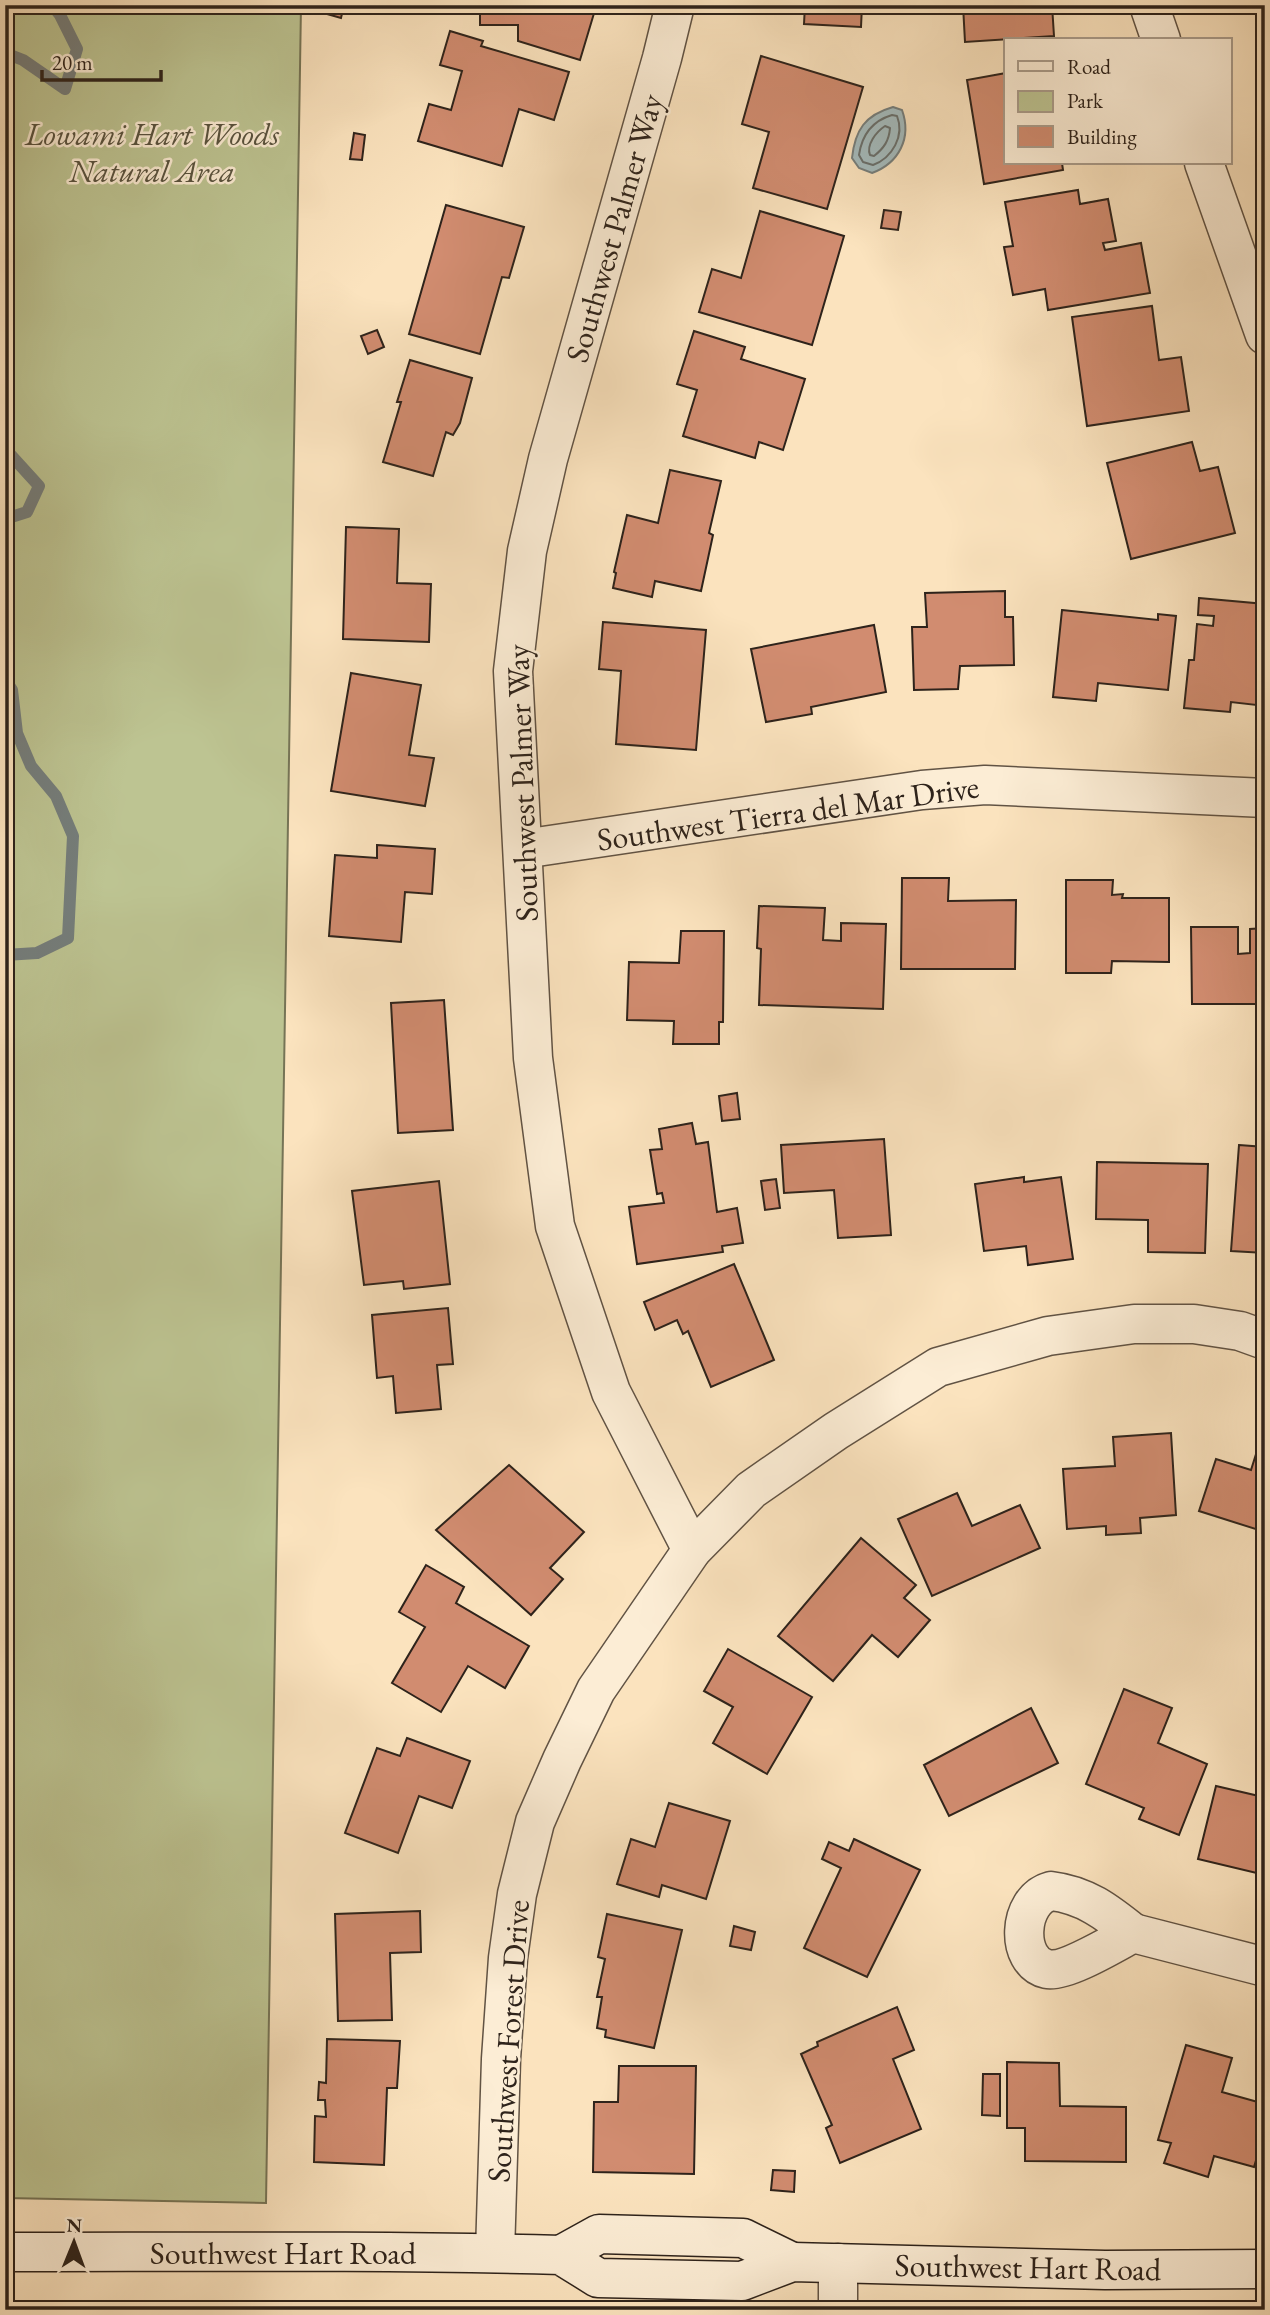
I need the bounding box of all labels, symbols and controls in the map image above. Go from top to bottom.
scale bar [42,38,161,82]
legend [1004,38,1232,164]
text: 20 m [52,49,93,76]
text: Road [1067,53,1111,80]
text: Park [1067,87,1104,114]
street label: Southwest Palmer Way [556,88,673,367]
park label: Lowami Hart Woods Natural Area [24,113,279,192]
text: Building [1067,123,1137,150]
street label: Southwest Palmer Way [496,643,548,922]
street label: Southwest Tierra del Mar Drive [594,765,982,861]
street label: Southwest Forest Drive [477,1898,539,2184]
north arrow [38,2206,108,2276]
text: N [66,2213,83,2238]
street label: Southwest Hart Road [150,2232,417,2274]
street label: Southwest Hart Road [894,2244,1162,2290]

